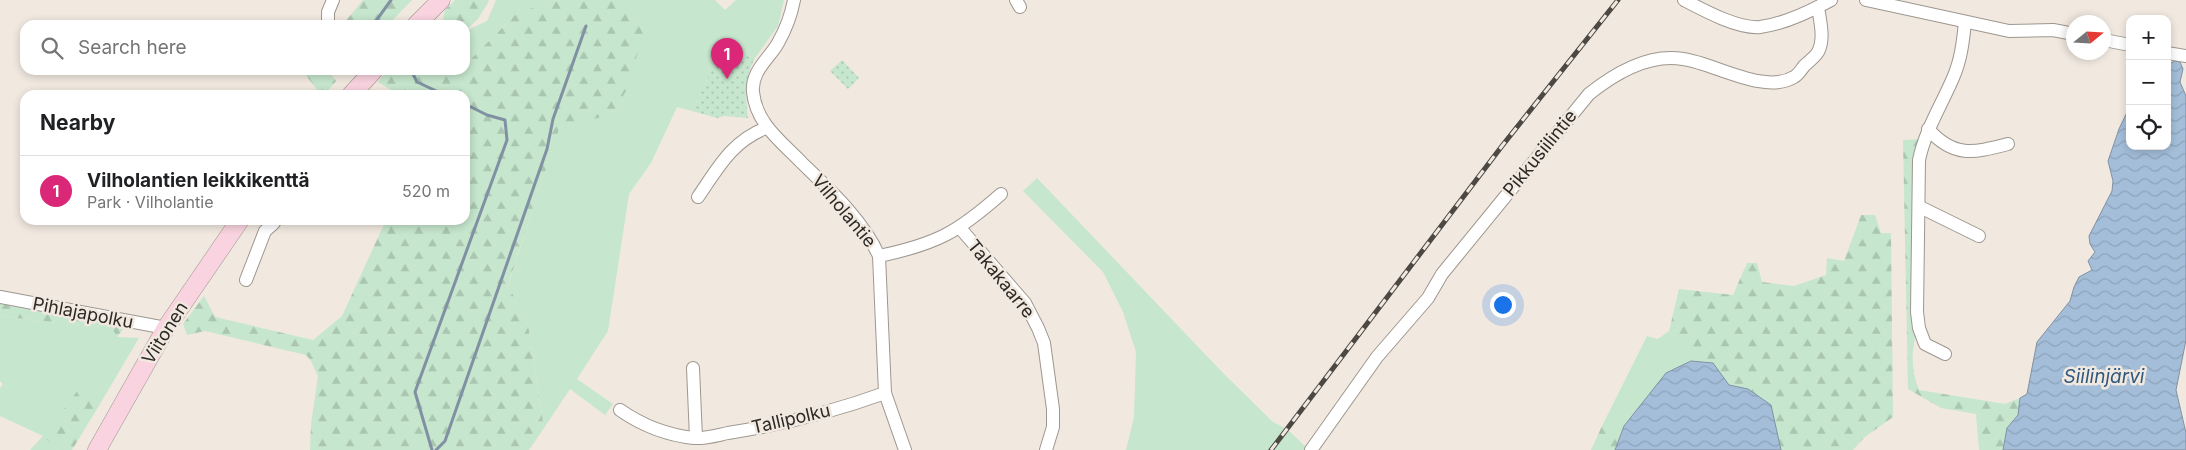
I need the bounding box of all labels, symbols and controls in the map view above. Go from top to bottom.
north arrow [2066,15,2111,60]
map controls [2126,15,2171,150]
button: + [2126,15,2171,60]
search box [20,20,470,75]
icon: search [38,34,66,62]
text: Search here [78,36,187,59]
pin: 1 [711,38,743,79]
button: − [2126,60,2171,105]
street label: Pikkusiilintie [1499,105,1581,200]
button: locate [2126,105,2171,150]
text: Nearby [40,110,115,135]
text: Vilholantien leikkikenttä [87,169,310,192]
street label: Vilholantie [808,170,881,251]
text: 1 [53,181,59,201]
text: 520 m [402,181,450,201]
text: Park · Vilholantie [87,192,213,212]
street label: Takakaarre [963,235,1039,322]
street label: Pihlajapolku [31,292,135,333]
your location [1490,292,1516,318]
street label: Viitonen [137,298,192,368]
water label: Siilinjärvi [2064,365,2145,388]
street label: Tallipolku [749,399,832,438]

